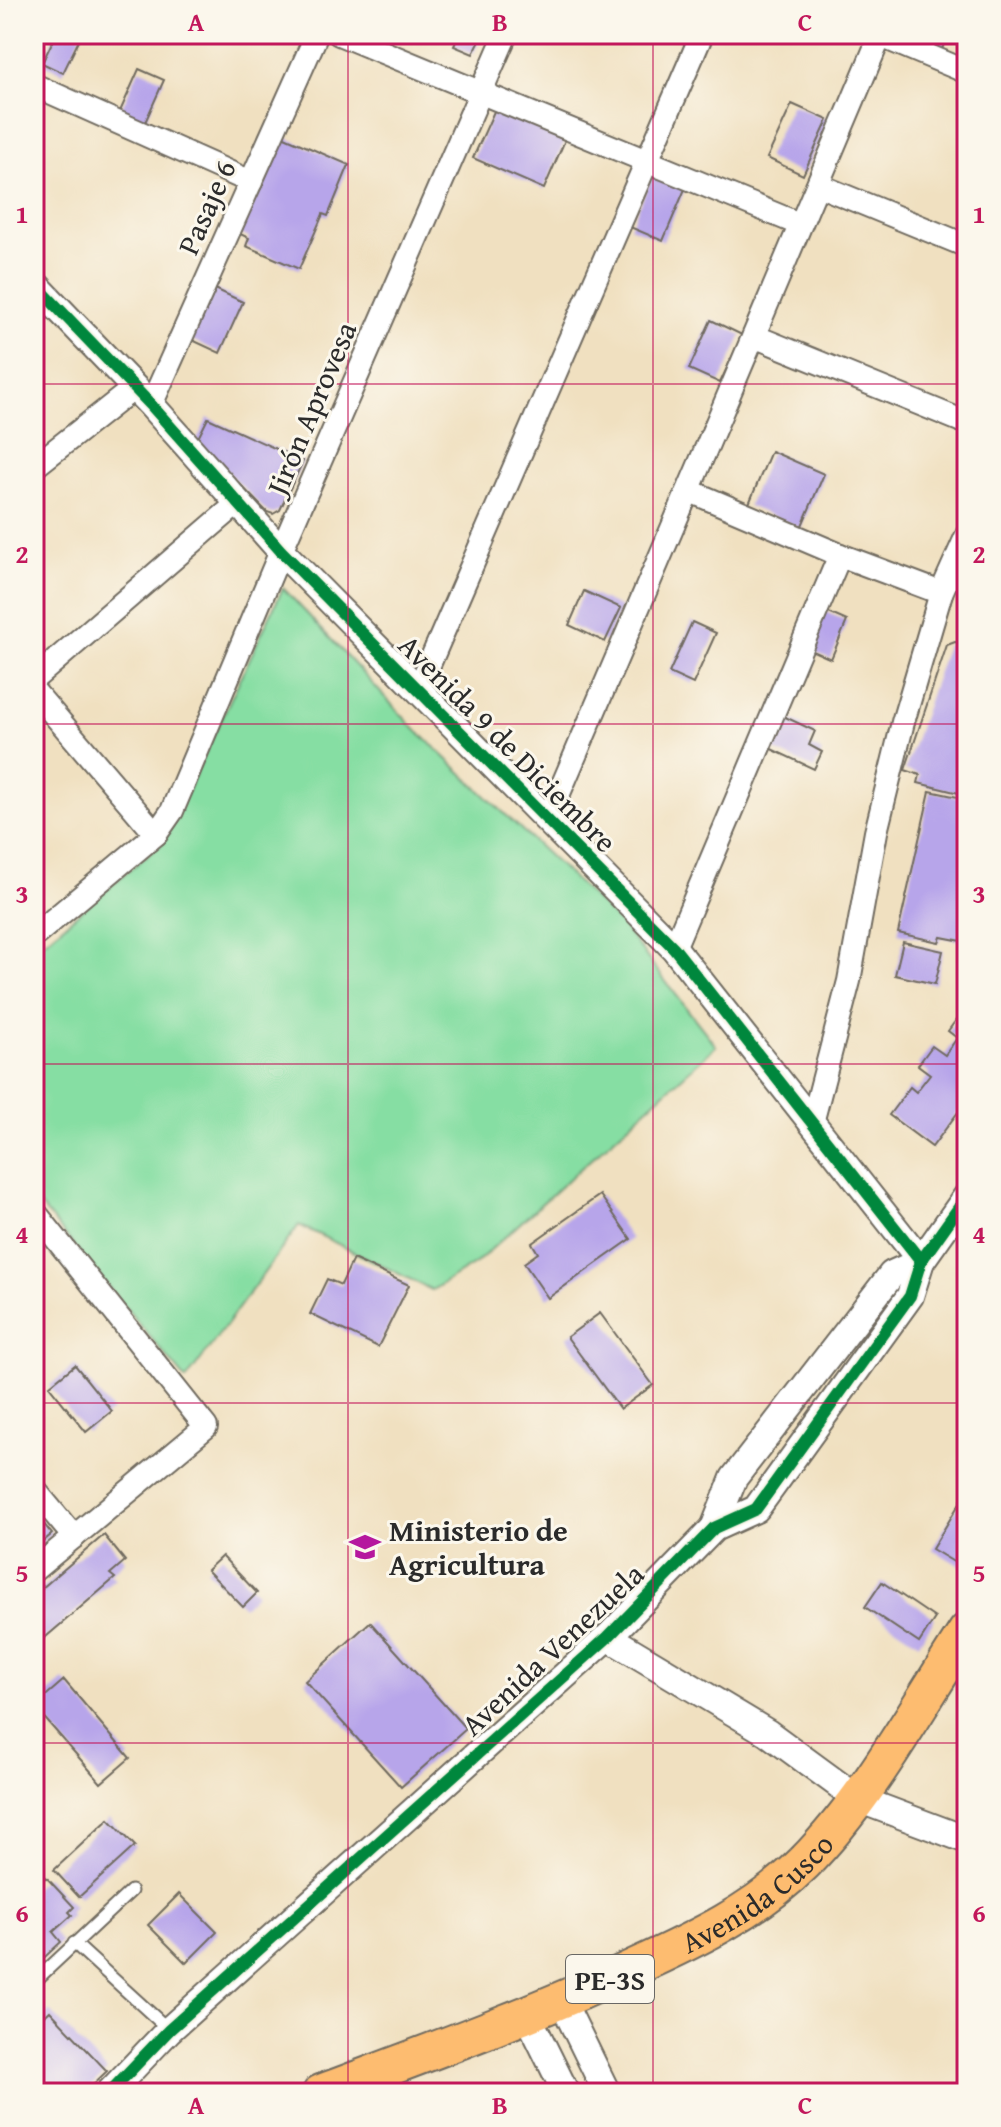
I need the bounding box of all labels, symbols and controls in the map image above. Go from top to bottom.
text: A [188,2,205,41]
text: B [492,2,508,41]
text: C [798,2,812,41]
street label: Pasaje 6 [166,153,246,261]
text: 1 [15,194,29,233]
text: 1 [972,194,986,233]
street label: Jirón Aprovesa [253,315,367,505]
text: 2 [15,534,29,573]
text: 2 [972,534,986,573]
street label: Avenida 9 de Diciembre [389,624,627,862]
text: 3 [15,874,29,913]
text: 3 [972,874,986,913]
text: 4 [15,1214,29,1253]
text: 4 [972,1214,986,1253]
place label: Ministerio de Agricultura [389,1508,568,1586]
school or university icon: Ministerio de Agricultura [348,1530,382,1564]
street label: Avenida Venezuela [451,1552,653,1746]
text: 5 [15,1553,29,1592]
text: 5 [972,1553,986,1592]
street label: Avenida Cusco [673,1823,844,1964]
text: 6 [15,1893,29,1932]
text: 6 [972,1893,986,1932]
road number: PE-3S [566,1955,654,2003]
text: A [188,2085,205,2124]
text: B [492,2085,508,2124]
text: C [798,2085,812,2124]

